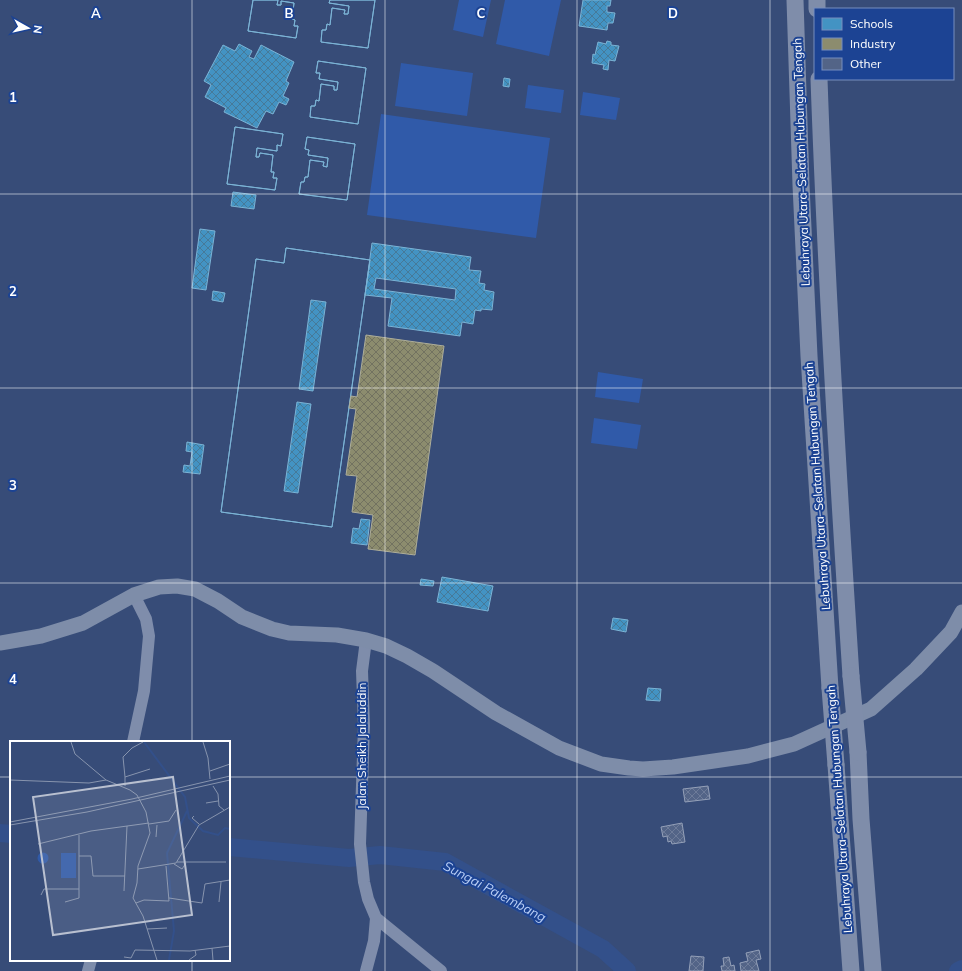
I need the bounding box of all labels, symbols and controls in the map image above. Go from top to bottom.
text: A [91,5,101,21]
text: B [285,5,294,21]
text: C [477,5,486,21]
text: D [668,5,678,21]
north arrow [8,8,48,48]
legend [814,8,954,80]
text: Schools [850,16,893,31]
text: N [30,24,45,34]
text: Industry [850,36,896,51]
street label: Lebuhraya Utara–Selatan Hubungan Tengah [789,38,813,286]
text: Other [850,56,882,71]
text: 1 [9,89,17,105]
text: 2 [9,283,17,299]
street label: Lebuhraya Utara–Selatan Hubungan Tengah [801,362,833,610]
text: 3 [9,477,17,493]
text: 4 [9,671,17,687]
street label: Jalan Sheikh Jalaluddin [354,683,369,809]
street label: Lebuhraya Utara–Selatan Hubungan Tengah [823,685,855,933]
inset map [10,741,230,961]
water label: Sungai Palembang [441,857,549,925]

